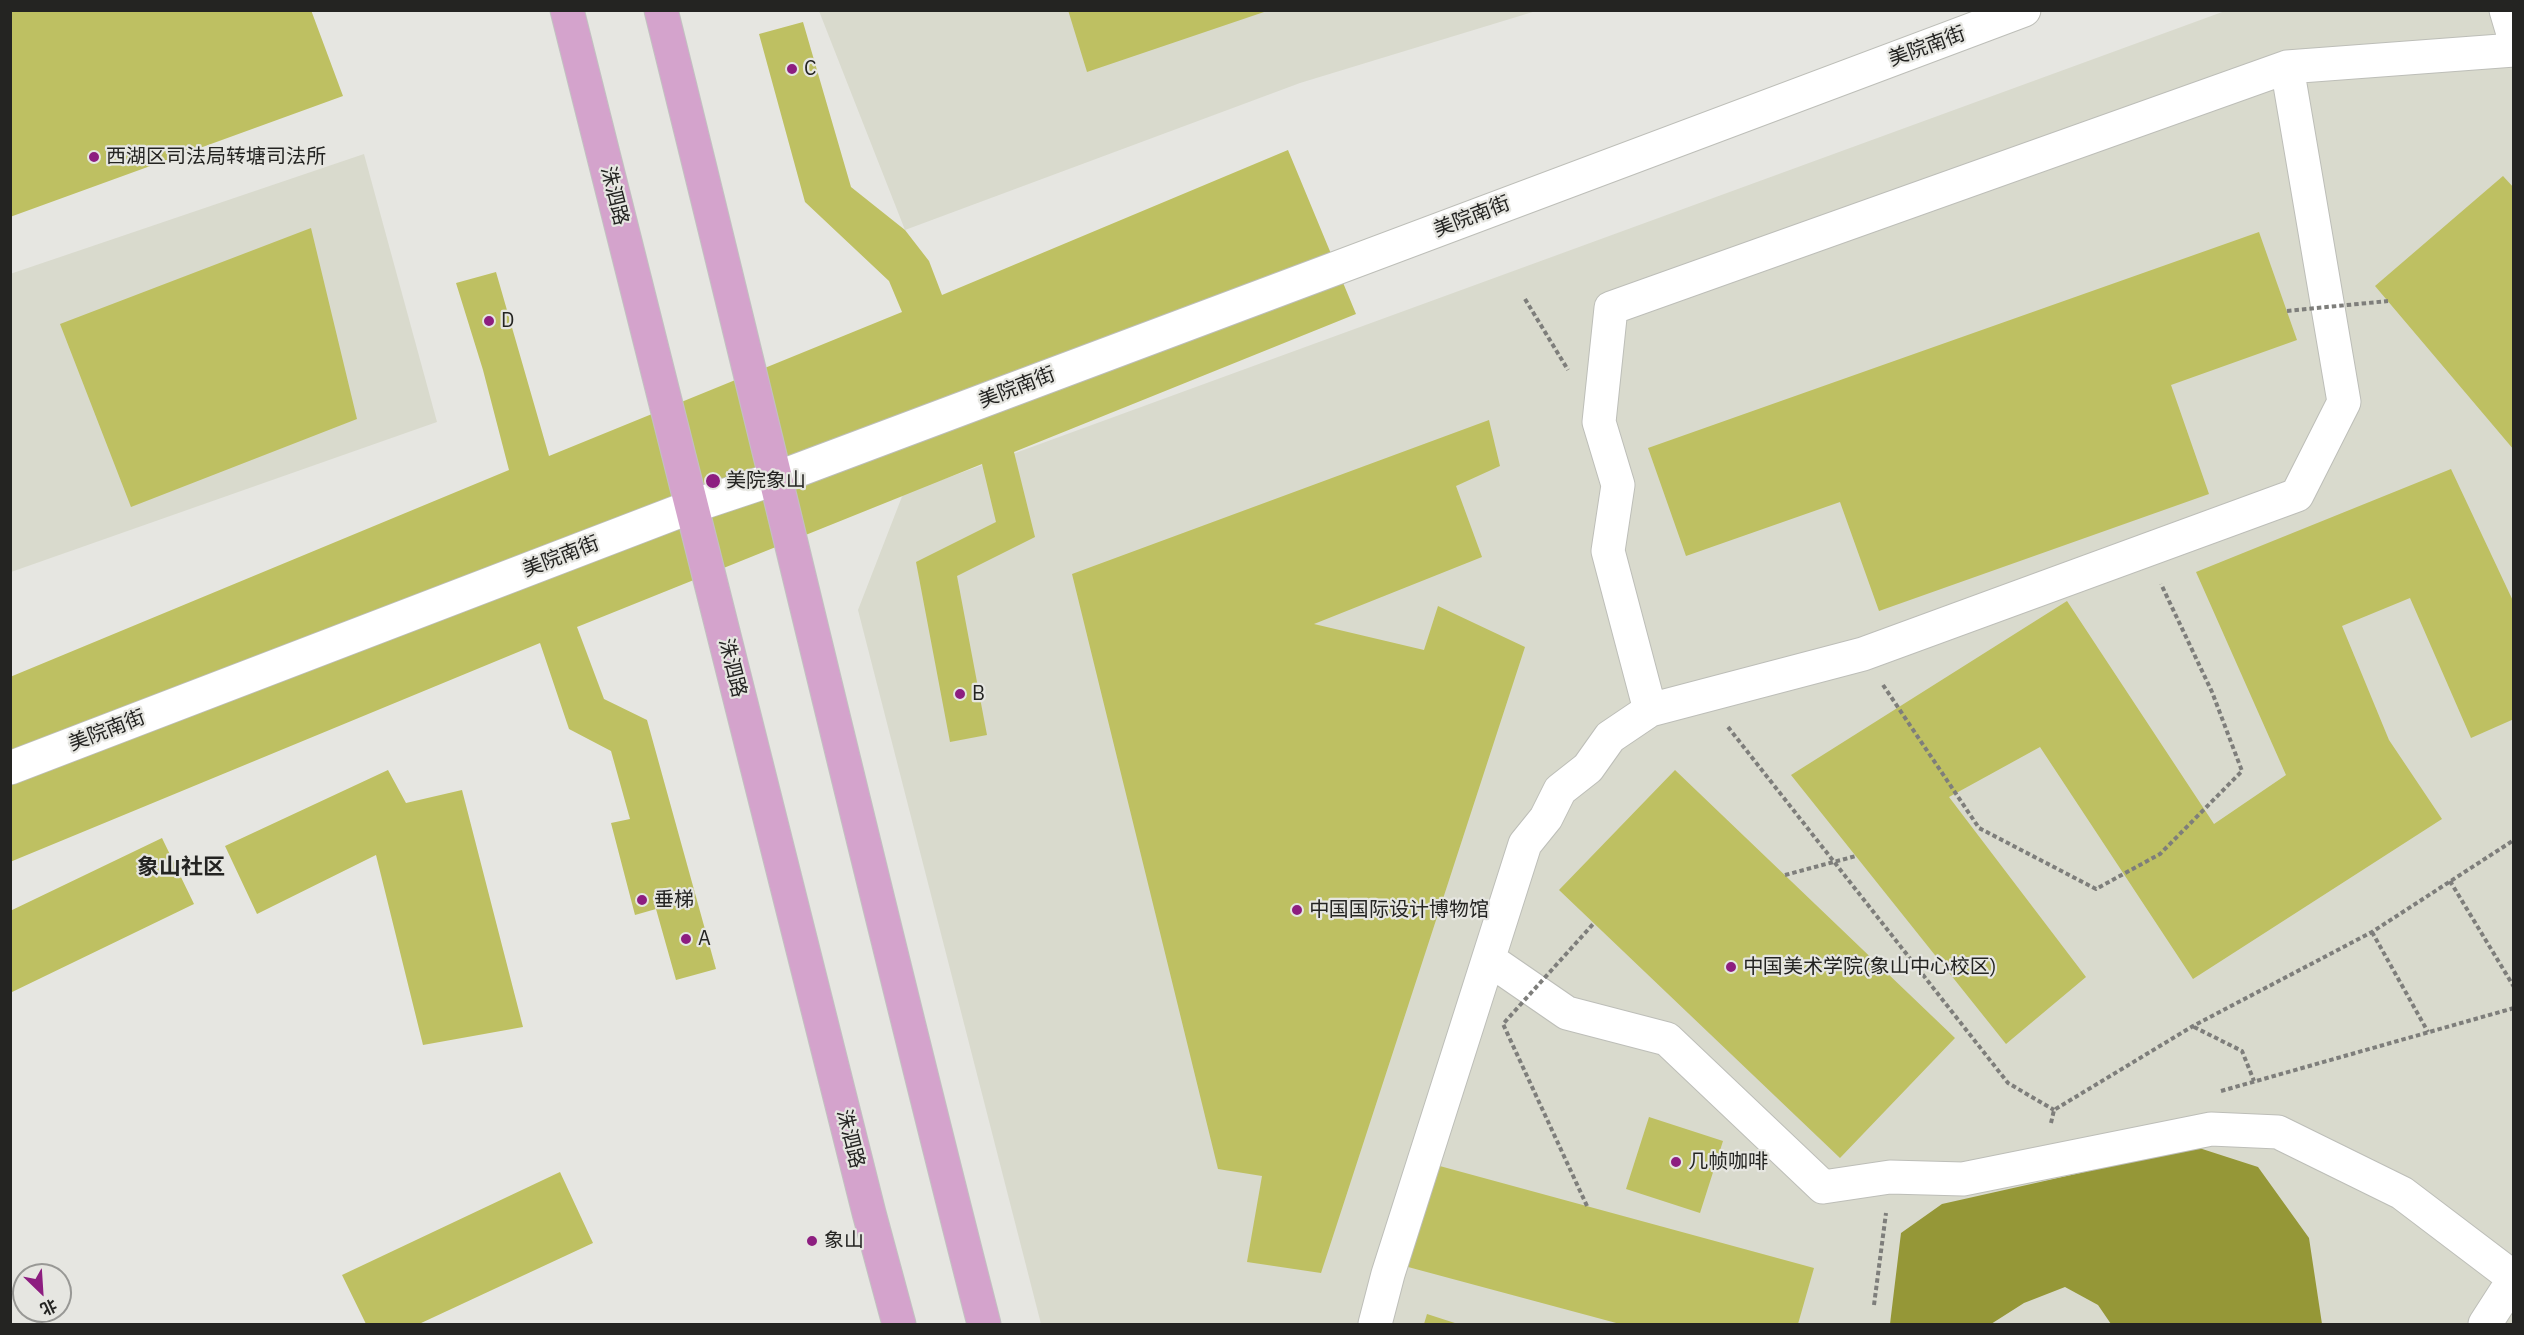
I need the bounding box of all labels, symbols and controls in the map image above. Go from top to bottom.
street label: 美院南街 [1885,22,1969,72]
place label: C [804,57,816,81]
marker: C [785,62,799,76]
place label: 西湖区司法局转塘司法所 [106,145,326,169]
marker: 西湖区司法局转塘司法所 [87,150,101,164]
street label: 洙泗路 [595,164,633,228]
street label: 美院南街 [1430,191,1514,243]
place label: D [501,309,514,333]
marker: D [482,314,496,328]
street label: 美院南街 [975,362,1059,414]
place label: 美院象山 [726,469,806,493]
marker: 美院象山 [704,472,722,490]
street label: 美院南街 [519,531,603,583]
street label: 洙泗路 [713,636,751,700]
place label: B [972,682,985,706]
marker: B [953,687,967,701]
street label: 美院南街 [65,705,149,757]
district label: 象山社区 [137,855,225,881]
place label: 垂梯 [654,888,694,912]
marker: 垂梯 [635,893,649,907]
place label: 中国国际设计博物馆 [1309,898,1489,922]
marker: 中国国际设计博物馆 [1290,903,1304,917]
place label: A [698,927,711,951]
marker: A [679,932,693,946]
place label: 中国美术学院(象山中心校区) [1743,955,1996,979]
marker: 中国美术学院(象山中心校区) [1724,960,1738,974]
street label: 洙泗路 [831,1107,869,1171]
place label: 几帧咖啡 [1688,1150,1768,1174]
marker: 几帧咖啡 [1669,1155,1683,1169]
place label: 象山 [824,1229,864,1253]
marker: 象山 [805,1234,819,1248]
north arrow [12,1263,72,1323]
text: 北 [37,1295,60,1320]

